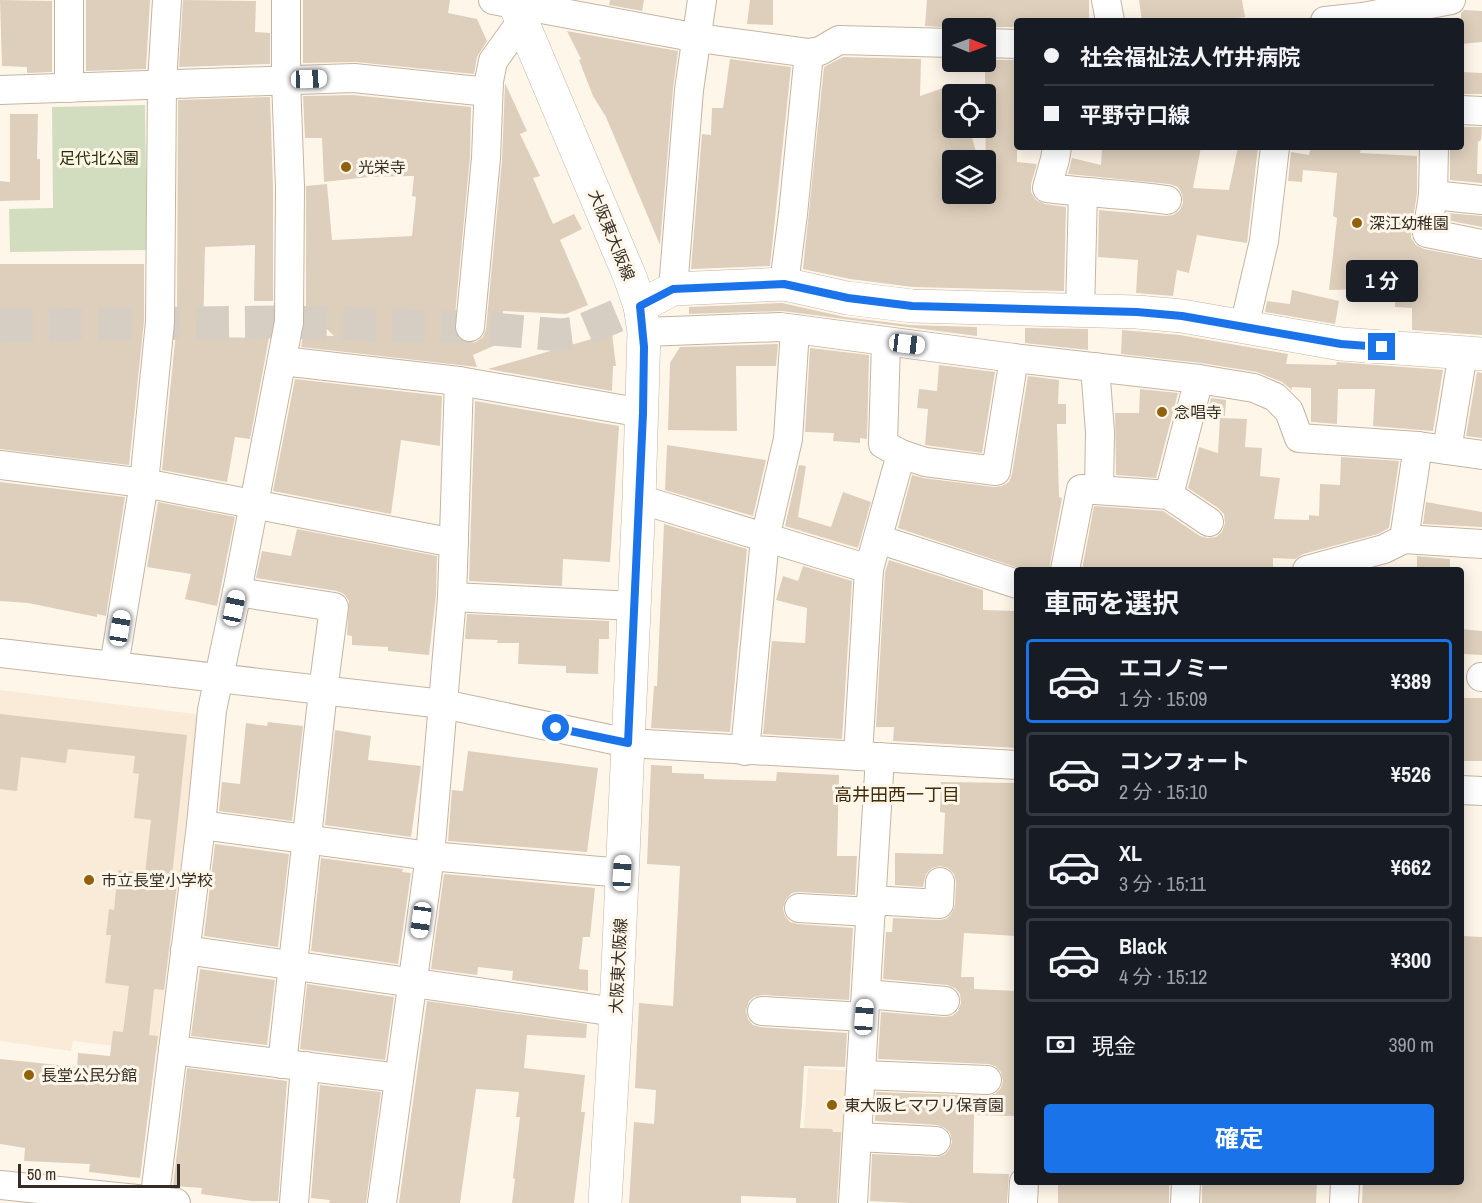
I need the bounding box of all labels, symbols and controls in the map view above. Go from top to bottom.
north arrow [942,18,996,72]
map controls [942,18,996,204]
text: 社会福祉法人竹井病院 [1080,42,1300,72]
car [291,69,327,89]
button: locate [942,84,996,138]
text: 平野守口線 [1080,100,1190,130]
park label: 足代北公園 [59,147,139,169]
button: layers [942,150,996,204]
place label: 光栄寺 [358,156,406,178]
marker: 光栄寺 [339,160,353,174]
street label: 大阪東大阪線 [584,186,640,284]
place label: 深江幼稚園 [1369,212,1449,234]
marker: 深江幼稚園 [1350,216,1364,230]
callout: 1 分 [1346,260,1418,302]
text: 1 分 [1365,267,1399,294]
car [888,333,926,355]
route end [1368,333,1395,360]
place label: 念唱寺 [1174,401,1222,423]
marker: 念唱寺 [1155,405,1169,419]
text: 車両を選択 [1044,585,1179,621]
car [221,589,247,627]
car [108,609,132,647]
text: エコノミー [1119,653,1229,683]
icon: car [1047,654,1101,708]
text: ¥389 [1391,666,1431,696]
text: 1 分 · 15:09 [1119,685,1207,712]
route start [542,714,569,741]
text: コンフォート [1119,746,1250,776]
icon: car [1047,747,1101,801]
text: ¥526 [1391,759,1431,789]
text: 2 分 · 15:10 [1119,778,1207,805]
district label: 高井田西一丁目 [834,782,960,807]
text: XL [1119,838,1142,868]
icon: car [1047,840,1101,894]
text: ¥662 [1391,852,1431,882]
car [612,855,632,891]
place label: 市立長堂小学校 [101,869,213,891]
text: 3 分 · 15:11 [1119,870,1206,897]
marker: 市立長堂小学校 [82,873,96,887]
car [410,901,432,939]
street label: 大阪東大阪線 [605,917,631,1015]
text: Black [1119,931,1167,961]
icon: car [1047,933,1101,987]
text: ¥300 [1391,945,1431,975]
text: 4 分 · 15:12 [1119,963,1207,990]
car [854,998,874,1036]
icon: cash [1044,1028,1077,1061]
text: 現金 [1092,1031,1136,1061]
text: 390 m [1388,1031,1434,1058]
place label: 長堂公民分館 [41,1064,137,1086]
marker: 長堂公民分館 [22,1068,36,1082]
place label: 東大阪ヒマワリ保育園 [844,1094,1004,1116]
marker: 東大阪ヒマワリ保育園 [825,1098,839,1112]
button: 確定 [1044,1104,1434,1173]
scale bar [18,1161,180,1188]
text: 50 m [27,1163,56,1185]

